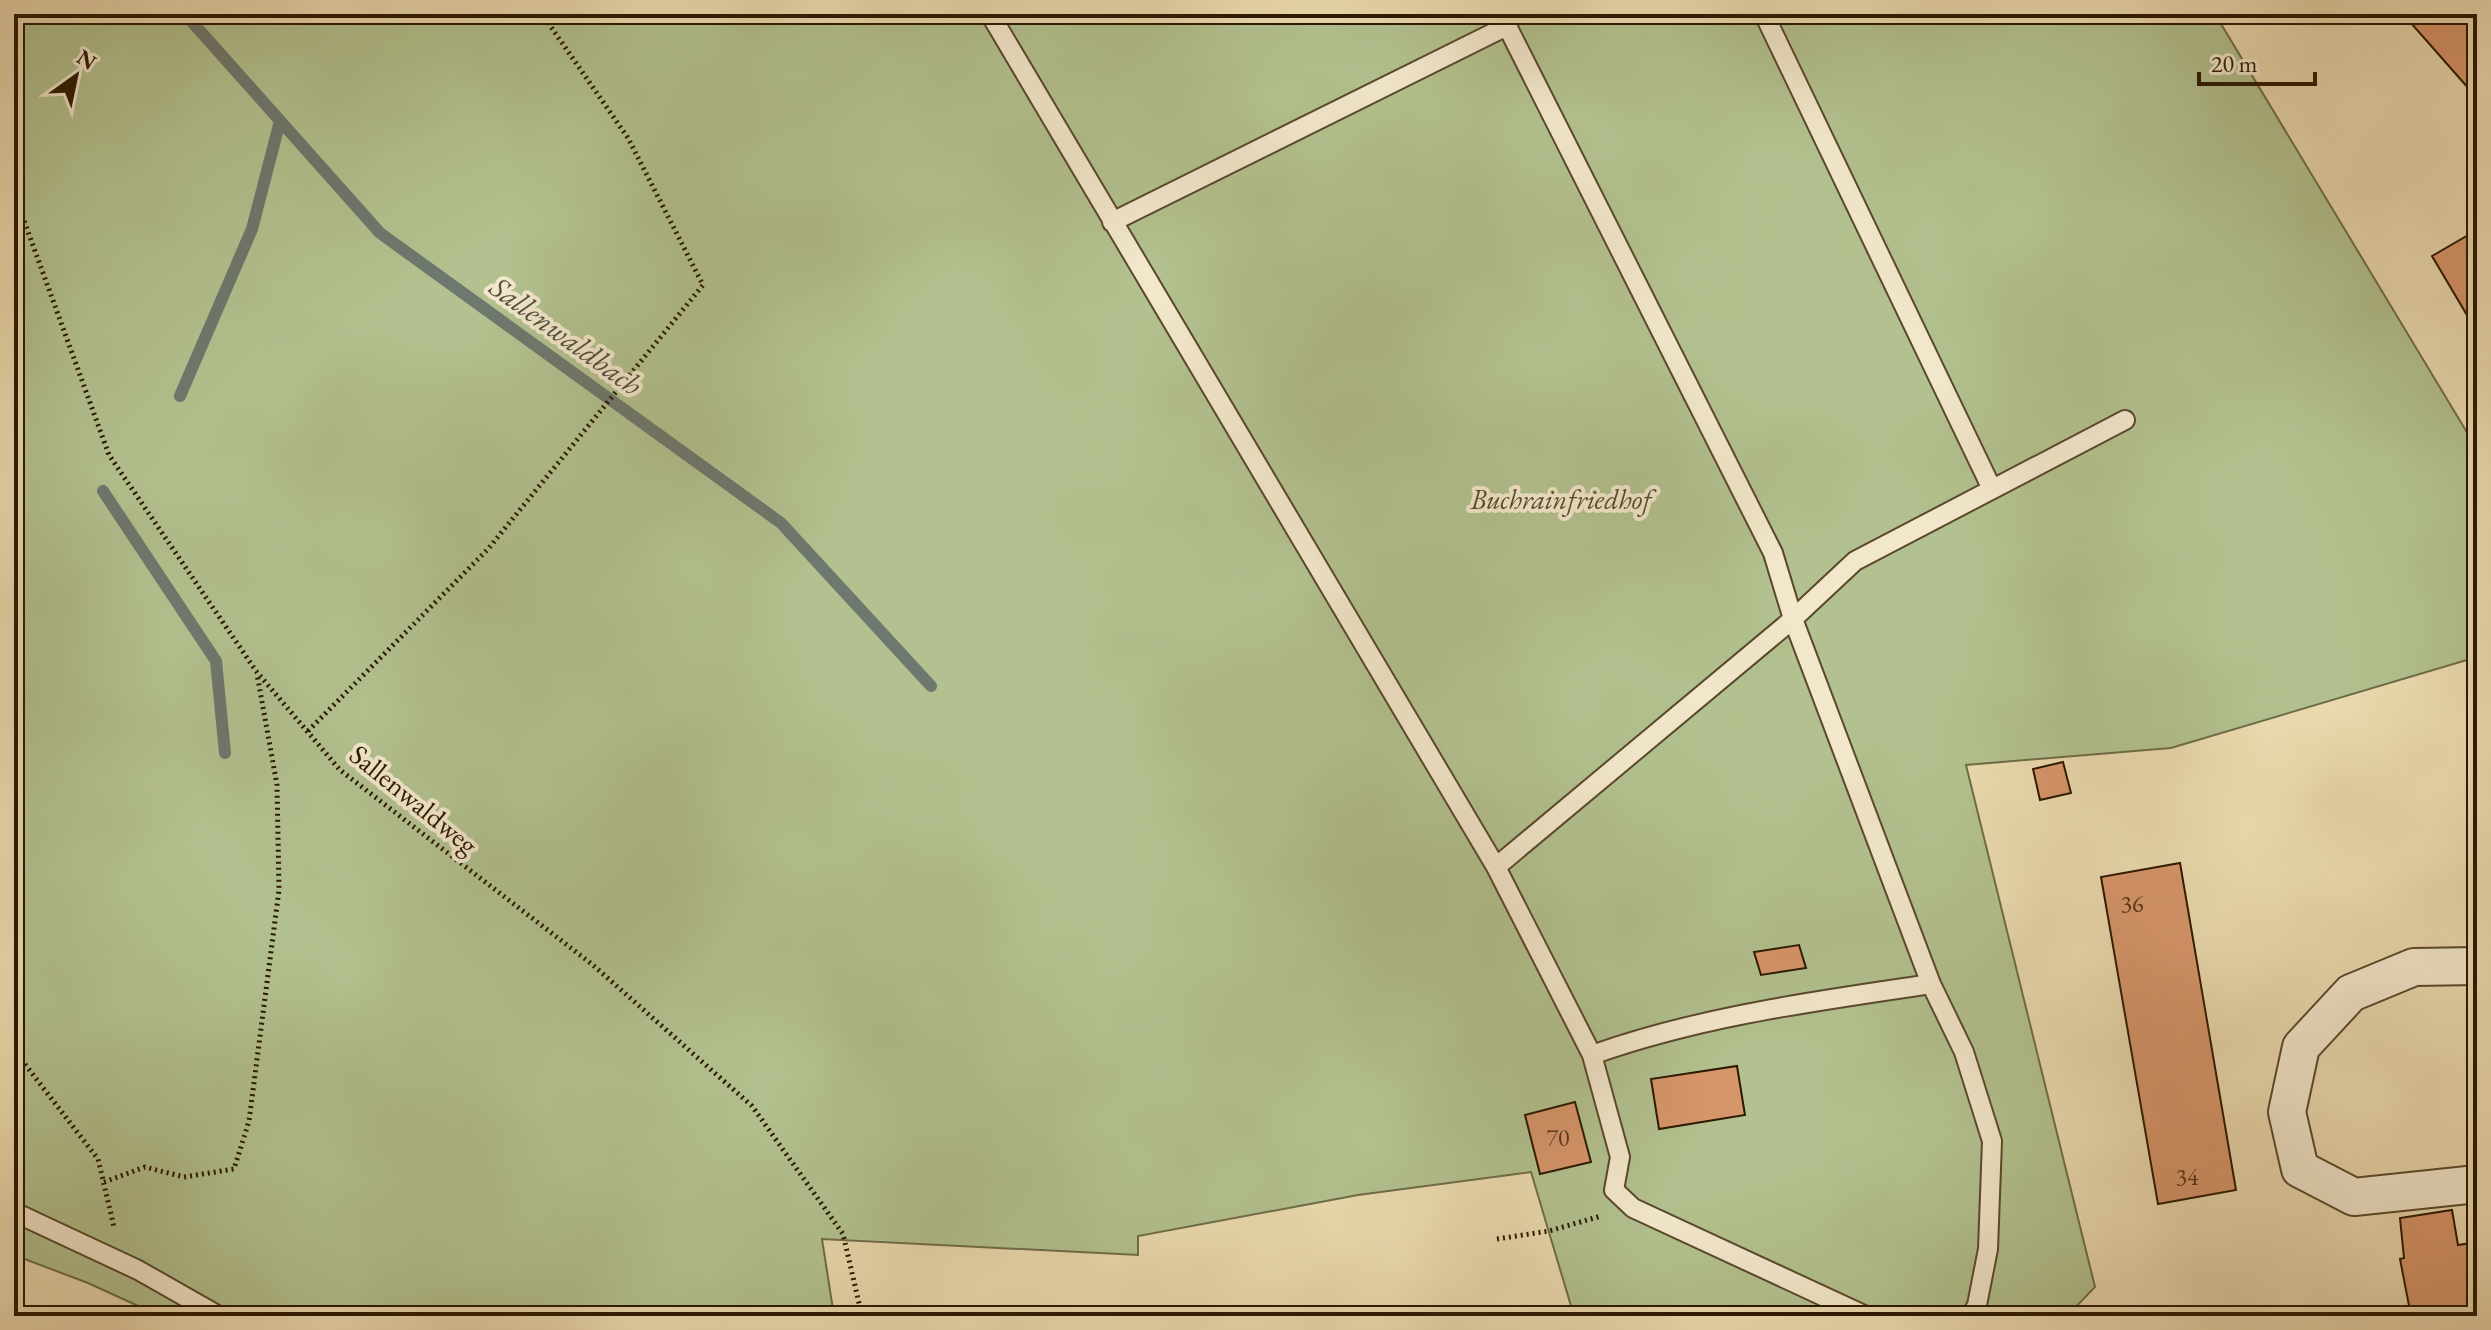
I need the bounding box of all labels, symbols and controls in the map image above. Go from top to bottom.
north arrow [36,36,116,116]
scale bar [2199,36,2315,86]
text: N [71,43,102,77]
text: 20 m [2211,48,2258,79]
water label: Sallenwaldbach [482,267,650,404]
park label: Buchrainfriedhof [1470,481,1657,517]
street label: Sallenwaldweg [342,736,486,862]
house number: 36 [2120,888,2144,919]
house number: 70 [1546,1122,1570,1153]
house number: 34 [2175,1161,2199,1192]

